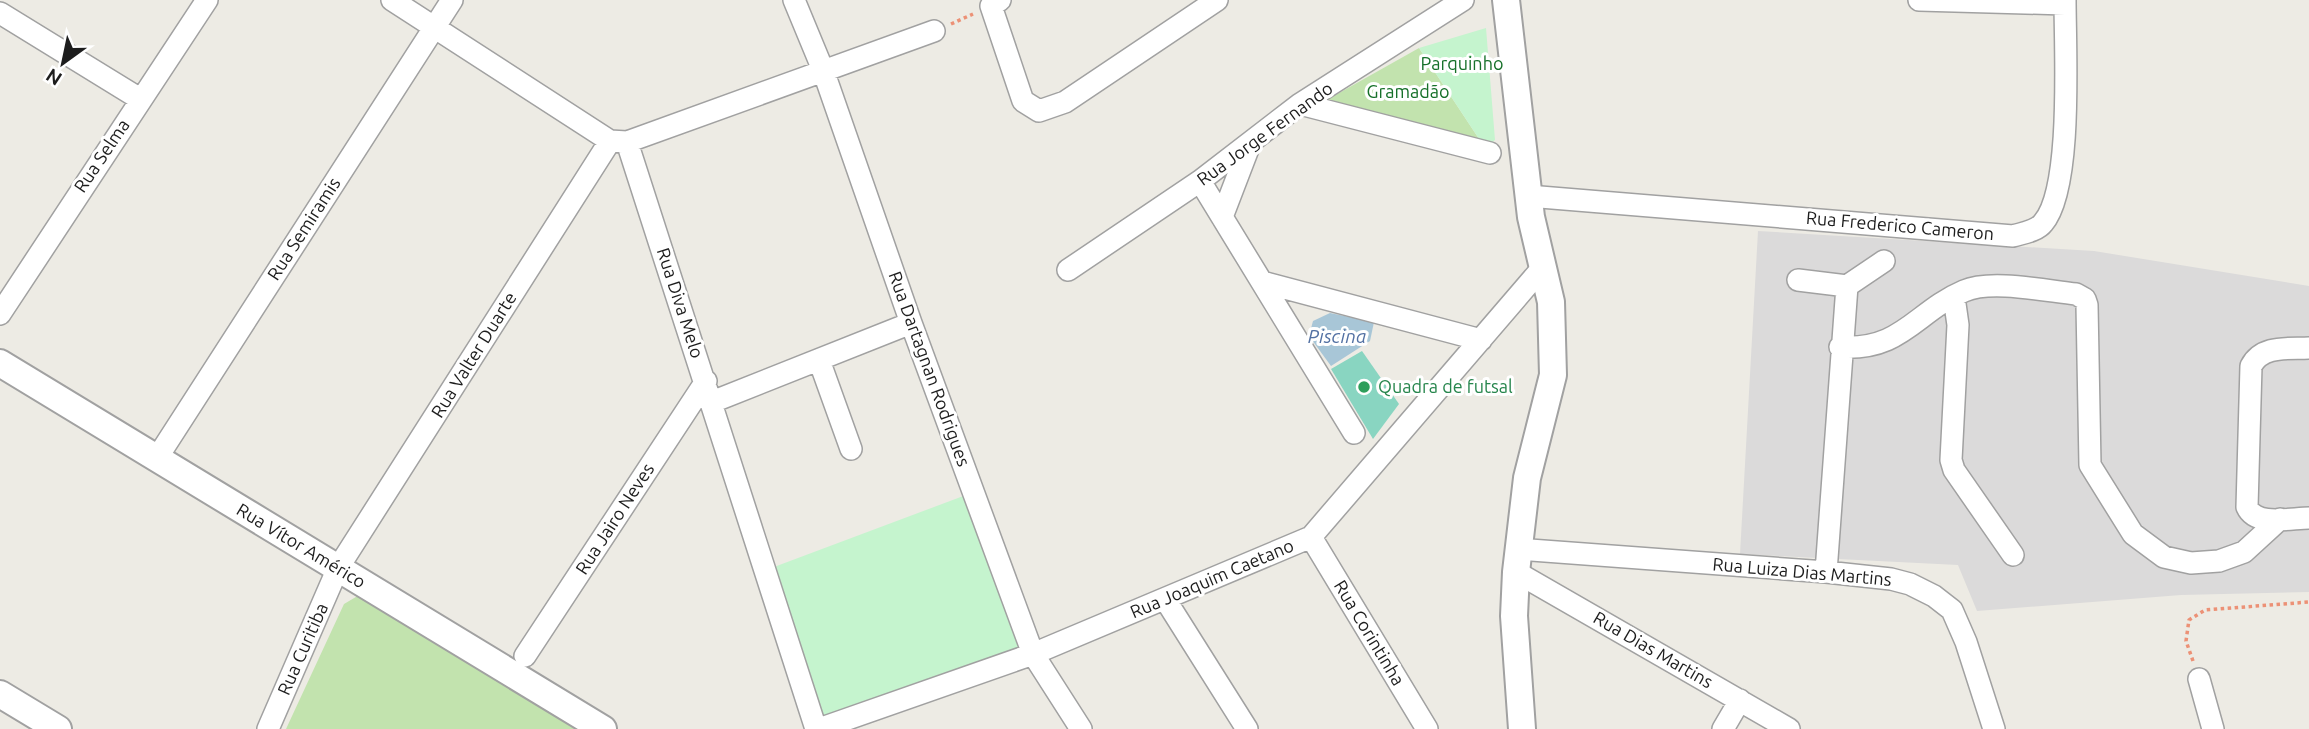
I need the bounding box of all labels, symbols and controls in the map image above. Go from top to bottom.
north arrow [28,28,98,98]
park label: Parquinho [1421,53,1503,73]
text: N [42,64,66,90]
street label: Rua Jorge Fernando [1193,77,1336,189]
park label: Gramadão [1366,81,1450,101]
street label: Rua Selma [69,115,133,196]
street label: Rua Semiramis [263,173,344,283]
street label: Rua Frederico Cameron [1805,207,1995,243]
street label: Rua Diva Melo [654,245,708,360]
street label: Rua Dartagnan Rodrigues [885,268,975,469]
street label: Rua Valter Duarte [427,288,520,421]
water label: Piscina [1308,325,1366,347]
place label: Quadra de futsal [1378,376,1513,397]
marker: Quadra de futsal [1356,379,1372,395]
street label: Rua Jairo Neves [571,459,658,578]
street label: Rua Vítor Américo [233,499,370,592]
street label: Rua Joaquim Caetano [1127,535,1296,622]
street label: Rua Luiza Dias Martins [1712,553,1893,589]
street label: Rua Corintinha [1331,576,1409,689]
street label: Rua Curitiba [273,600,331,698]
street label: Rua Dias Martins [1590,607,1717,691]

